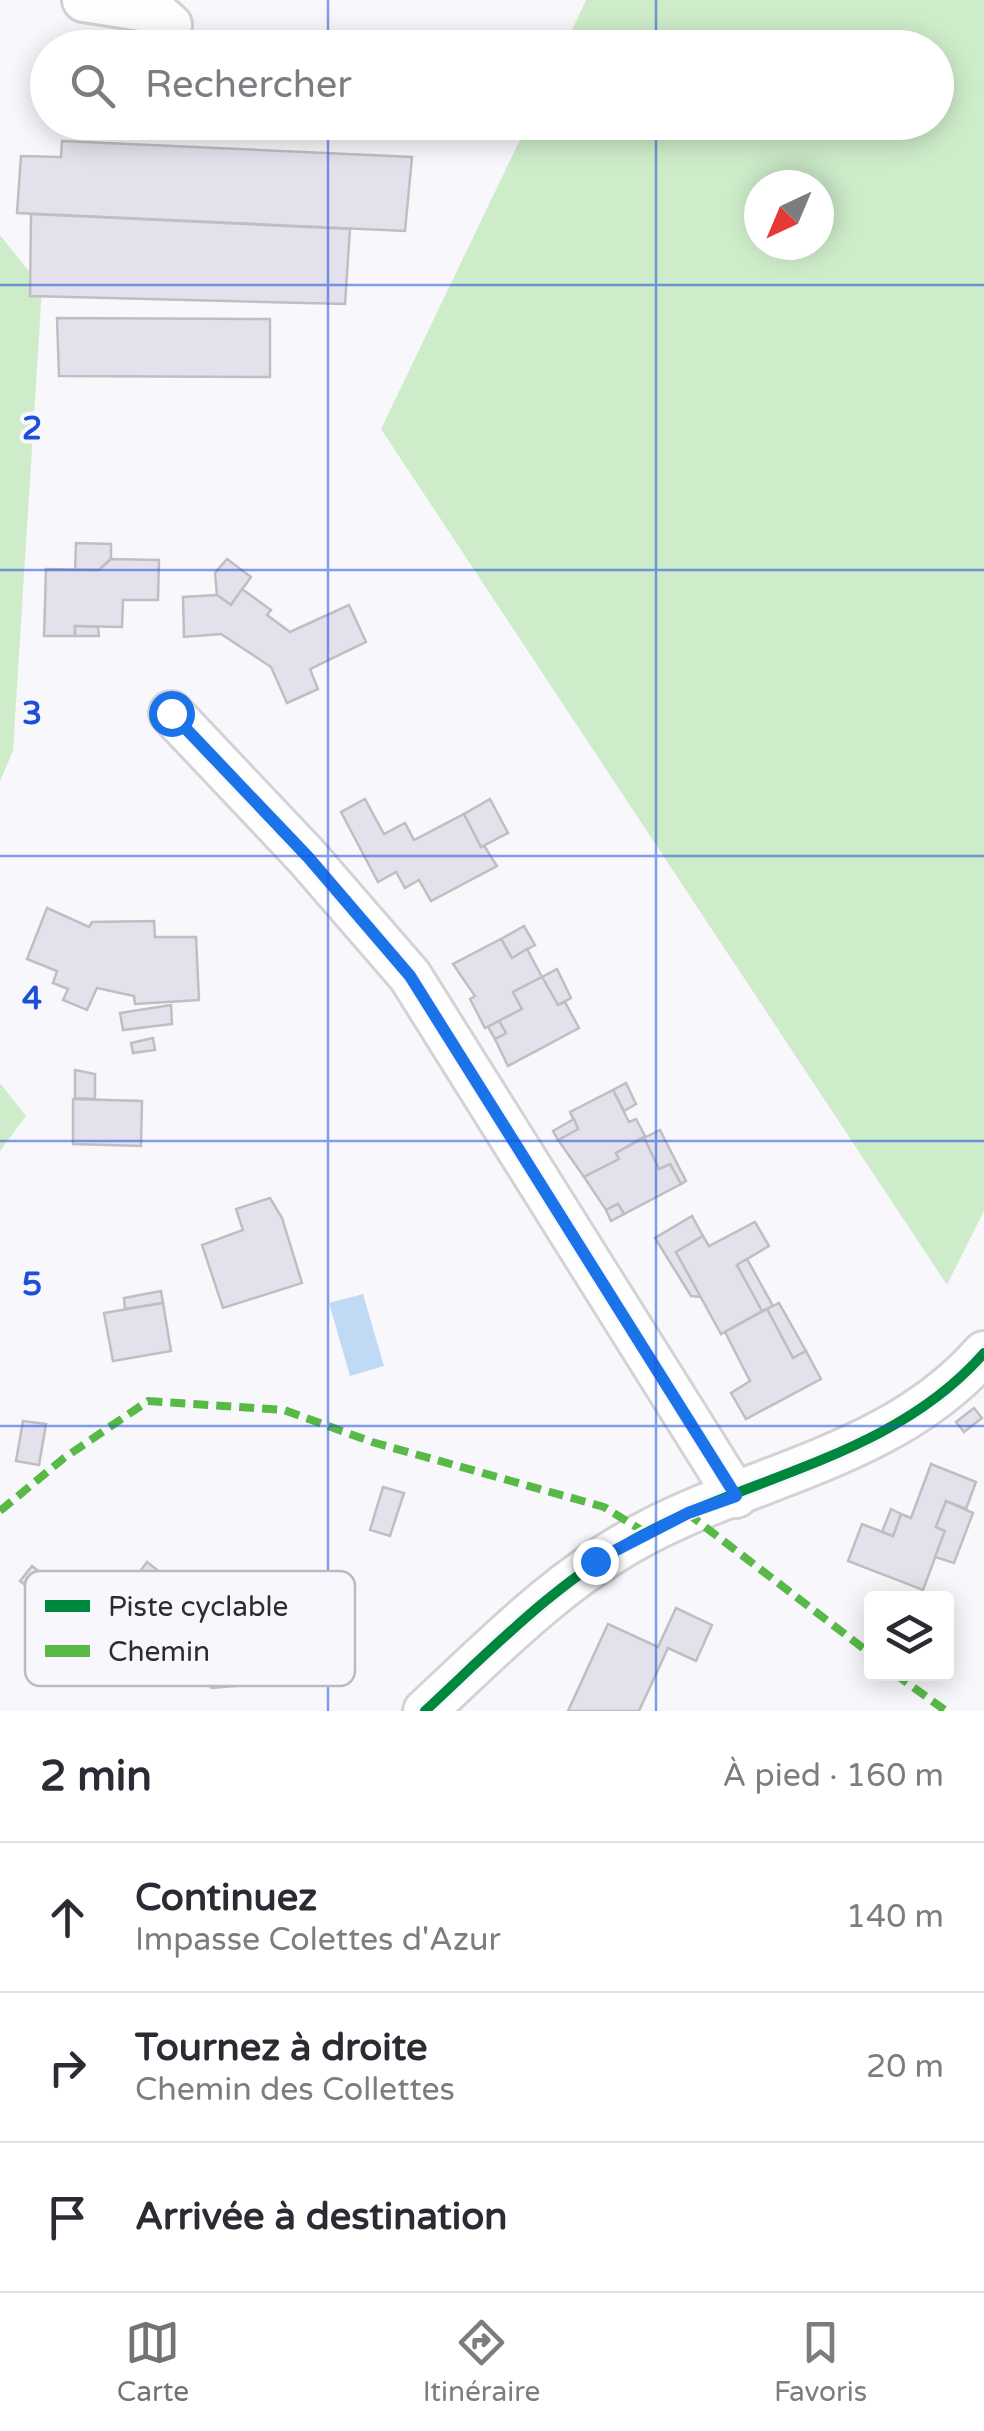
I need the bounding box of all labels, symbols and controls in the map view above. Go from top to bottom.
search box [30,30,954,140]
icon: search [65,58,120,113]
text: Rechercher [145,62,352,108]
north arrow [744,170,834,260]
text: 2 [22,410,42,448]
route start [149,691,195,737]
text: 3 [22,695,42,733]
text: 4 [22,980,42,1018]
text: 5 [22,1266,42,1304]
route end [573,1539,619,1585]
legend [25,1571,355,1686]
text: Piste cyclable [108,1590,288,1624]
map controls [864,1591,954,1681]
button: layers [864,1591,954,1681]
text: Chemin [108,1635,210,1669]
text: 2 min [40,1751,152,1802]
text: À pied · 160 m [722,1757,944,1795]
text: Continuez [135,1875,317,1921]
icon: ahead [40,1890,95,1945]
text: 140 m [846,1898,944,1936]
text: Impasse Colettes d'Azur [135,1921,501,1959]
text: Tournez à droite [135,2025,428,2071]
icon: right [40,2040,95,2095]
text: 20 m [866,2048,944,2086]
text: Chemin des Collettes [135,2071,455,2109]
icon: arrive [40,2190,95,2245]
text: Arrivée à destination [135,2194,508,2240]
tab: Carte [117,2315,189,2409]
tab: Itinéraire [423,2315,540,2409]
tab: Favoris [774,2315,867,2409]

